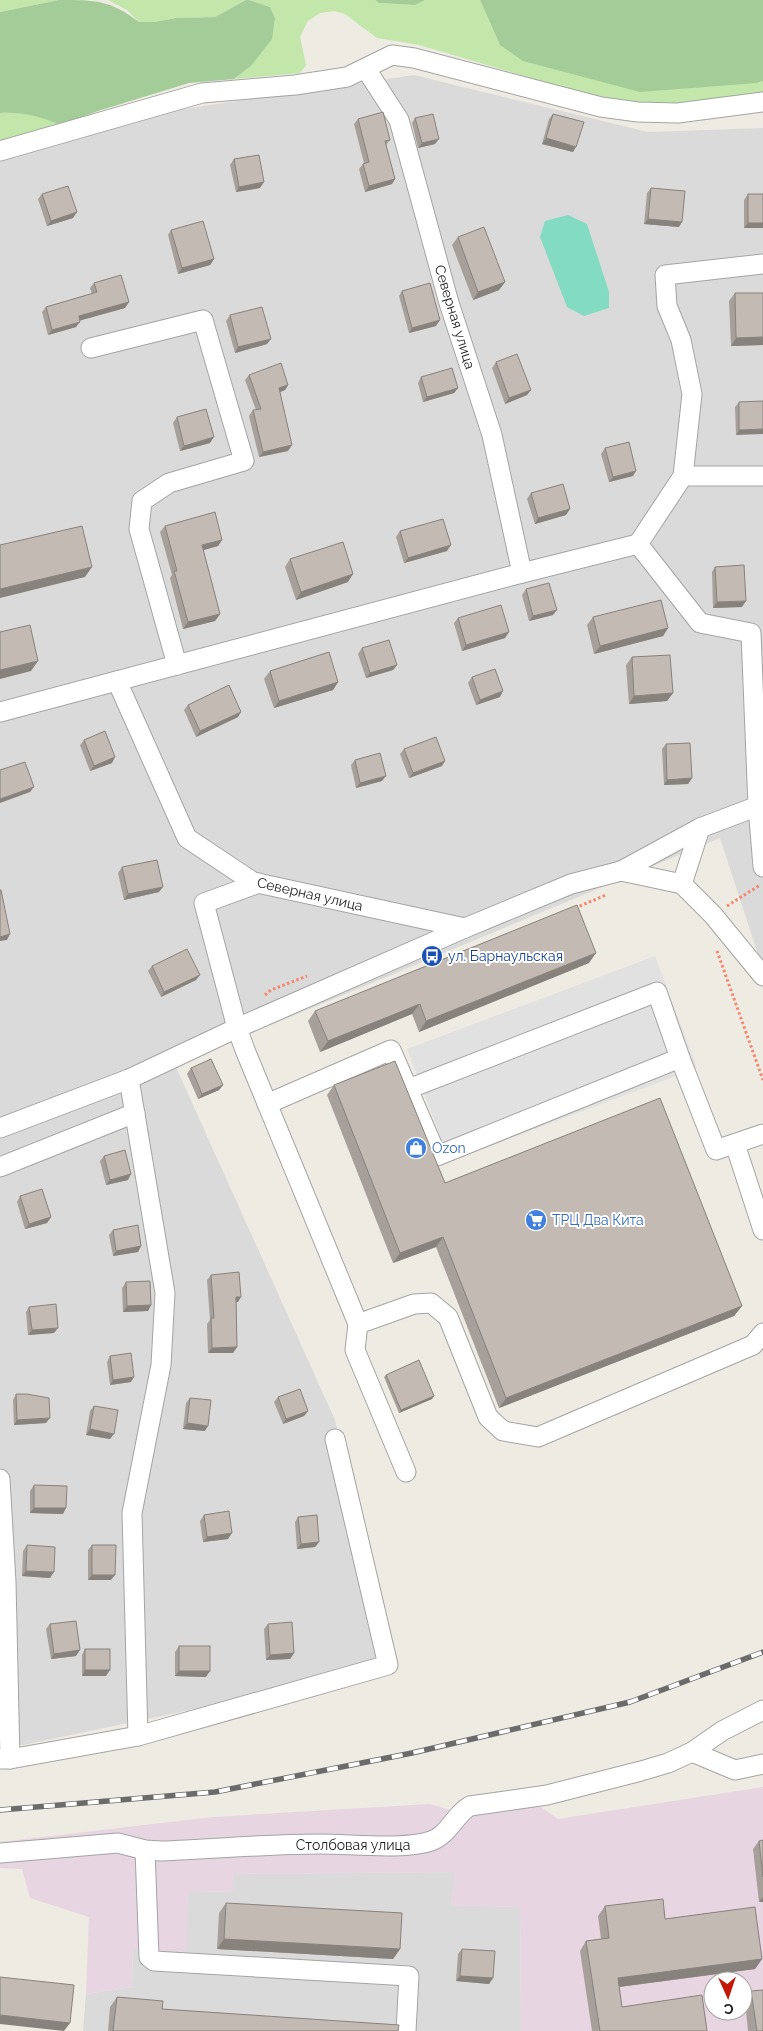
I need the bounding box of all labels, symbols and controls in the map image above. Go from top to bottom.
street label: Северная улица [432,263,478,371]
street label: Северная улица [256,874,364,914]
bus stop icon: ул. Барнаульская [420,944,444,968]
place label: ул. Барнаульская [448,948,563,964]
shop icon: Ozon [404,1136,428,1160]
place label: Ozon [432,1140,466,1156]
supermarket icon: ТРЦ Два Кита [524,1208,548,1232]
place label: ТРЦ Два Кита [552,1212,644,1228]
street label: Столбовая улица [296,1837,410,1853]
north arrow [703,1971,753,2021]
text: С [723,2001,734,2017]

